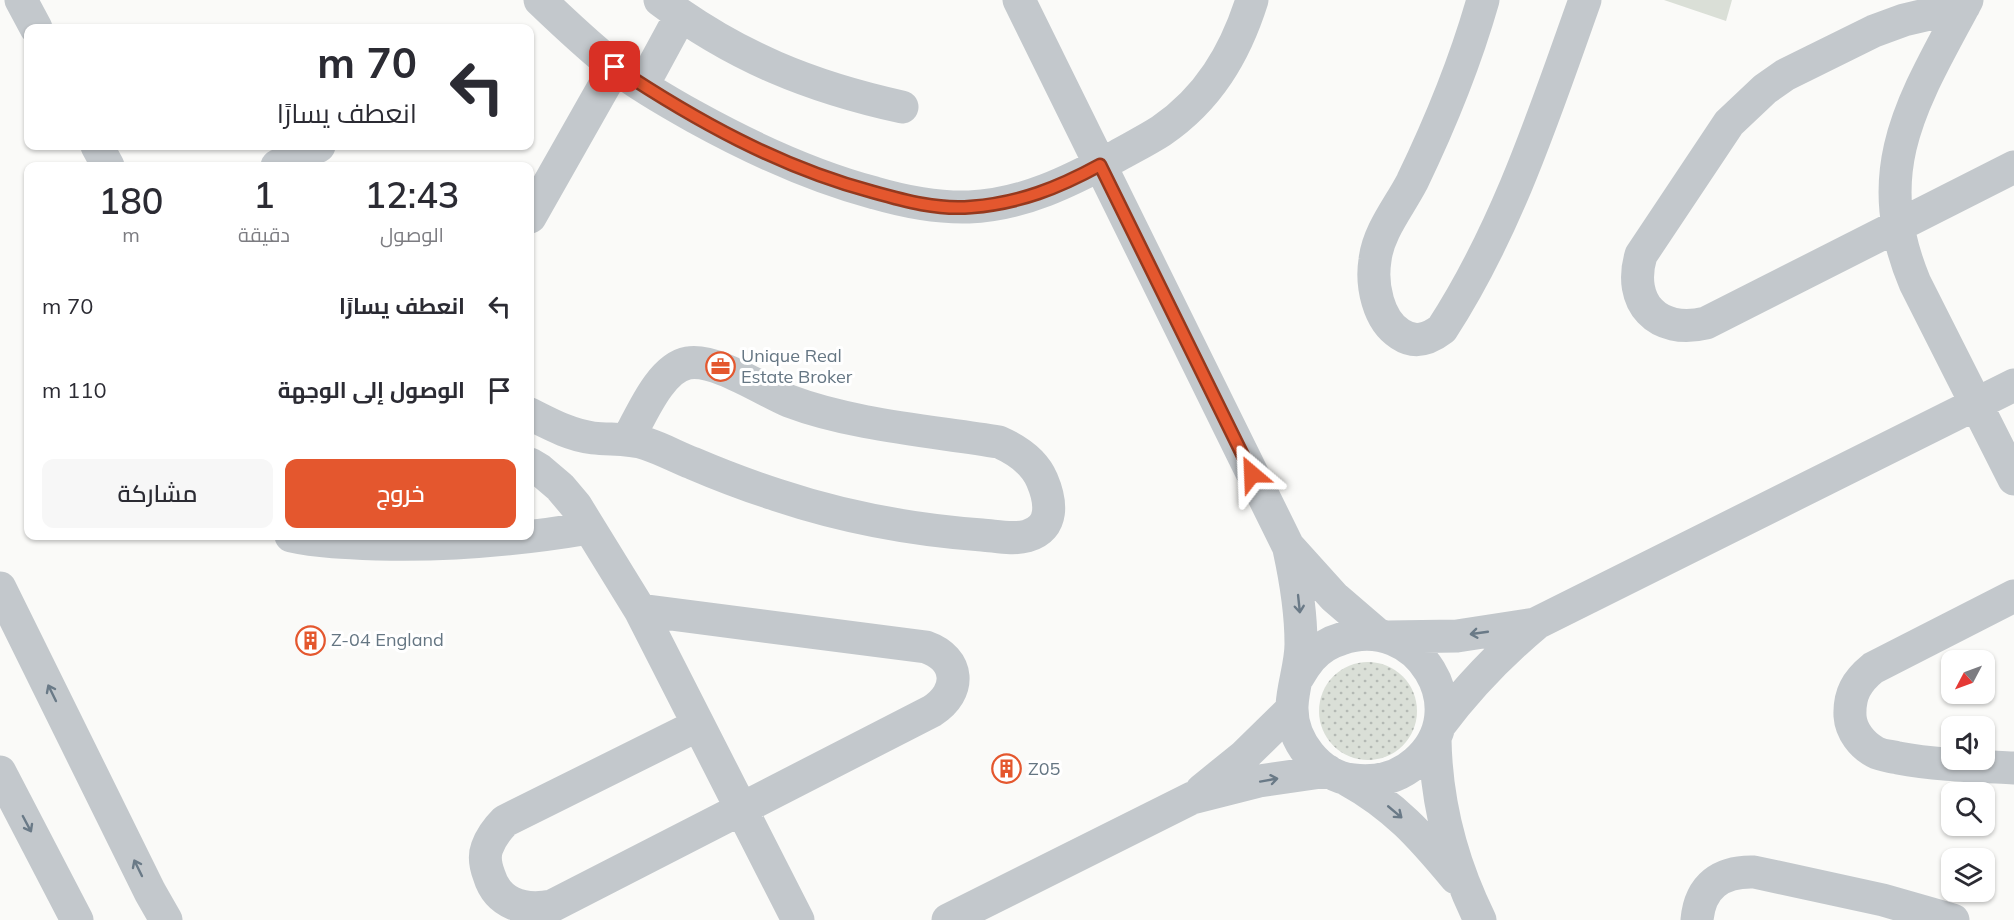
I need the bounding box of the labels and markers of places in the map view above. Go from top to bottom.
pin [589,41,640,92]
place label: Unique Real Estate Broker [741,344,853,388]
office icon: Unique Real Estate Broker [704,350,736,382]
building icon: Z-04 England [294,624,326,656]
place label: Z-04 England [331,628,444,651]
building icon: Z05 [991,753,1023,785]
place label: Z05 [1028,757,1061,780]

